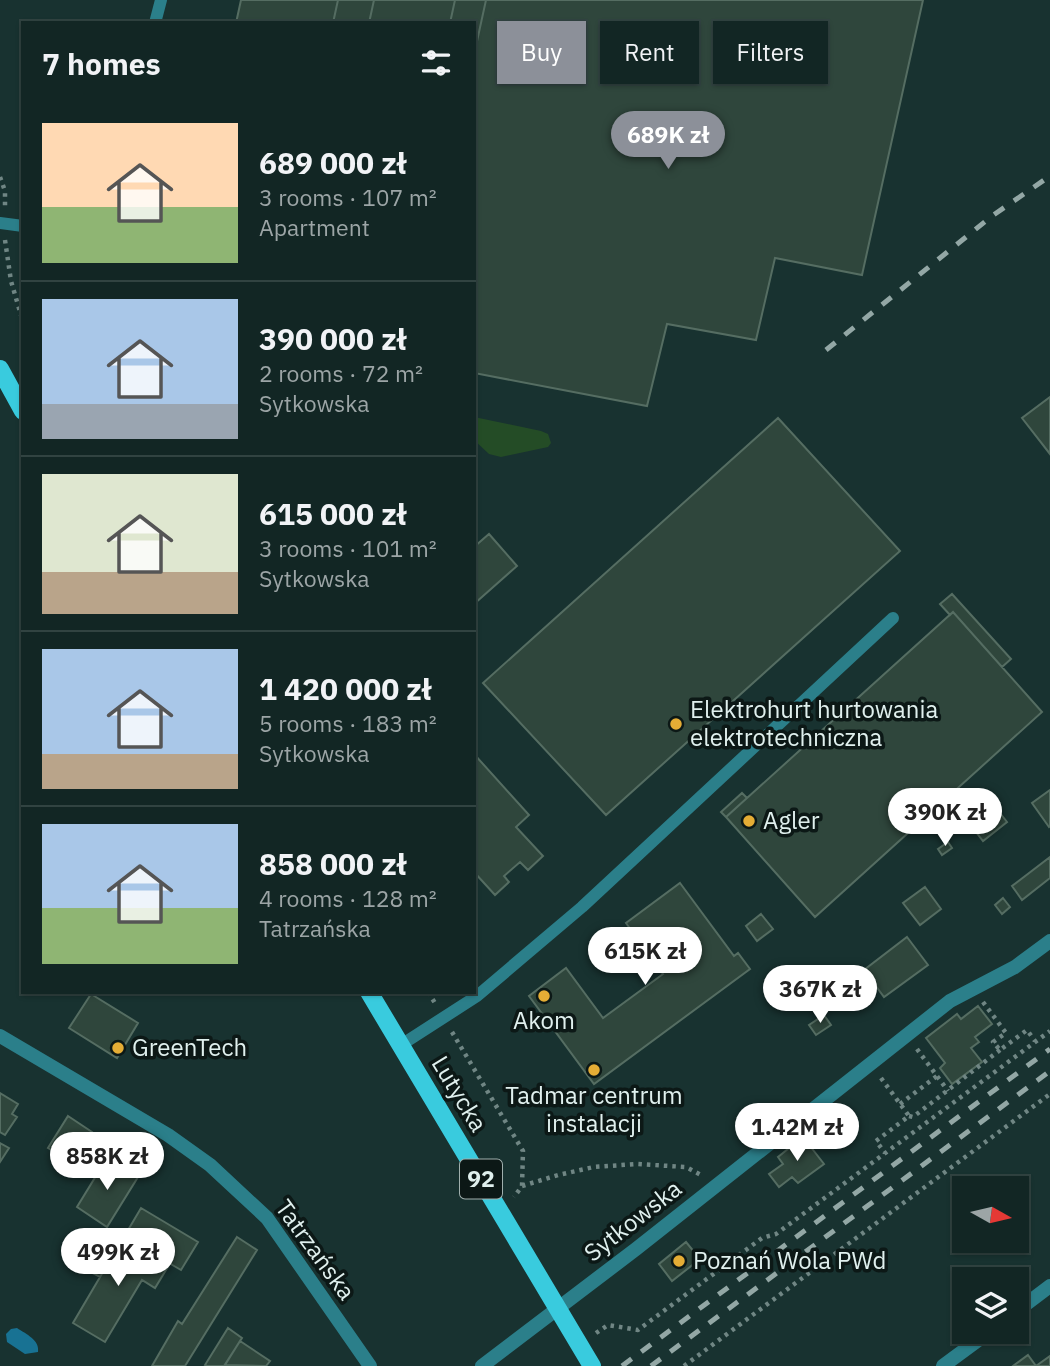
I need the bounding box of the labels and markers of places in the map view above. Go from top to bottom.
pin: 689K zł [603,111,733,171]
place label: Elektrohurt hurtowania elektrotechniczna [690,693,938,753]
marker: Elektrohurt hurtowania elektrotechniczna [668,716,684,732]
pin: 390K zł [880,788,1010,848]
place label: Agler [763,804,820,836]
marker: Agler [741,813,757,829]
pin: 615K zł [580,928,710,987]
pin: 367K zł [755,965,885,1025]
marker: Akom [536,988,552,1004]
place label: Akom [513,1004,575,1036]
place label: GreenTech [132,1031,247,1063]
marker: GreenTech [110,1040,126,1056]
marker: Tadmar centrum instalacji [586,1062,602,1078]
place label: Tadmar centrum instalacji [505,1079,683,1139]
pin: 1.42M zł [725,1104,869,1163]
pin: 858K zł [42,1132,172,1192]
pin: 499K zł [53,1228,183,1288]
place label: Poznań Wola PWd [693,1244,886,1276]
marker: Poznań Wola PWd [671,1253,687,1269]

